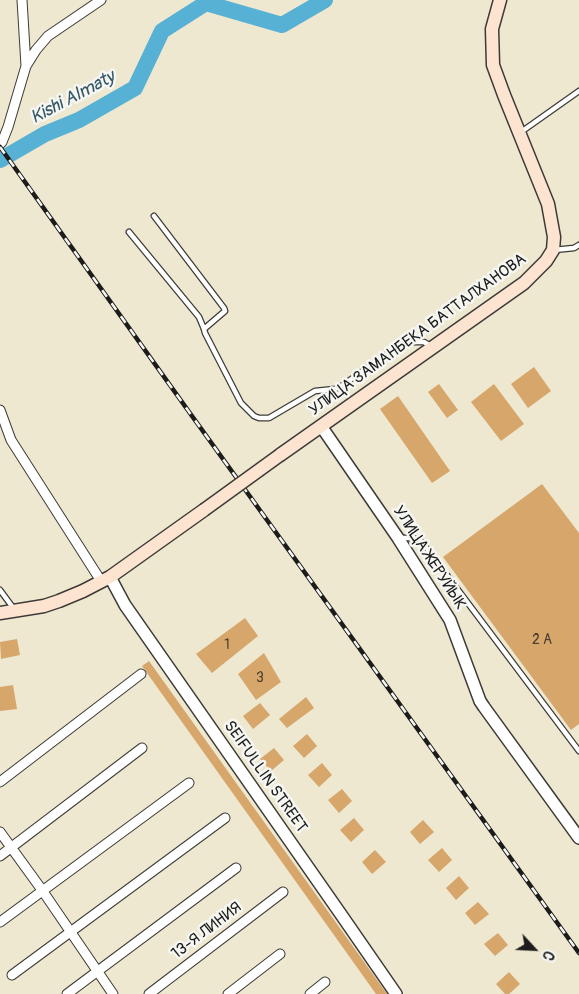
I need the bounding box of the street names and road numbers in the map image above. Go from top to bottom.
street label: УЛИЦА ЗАМАНБЕКА БАТТАЛХАНОВА [306,250,530,420]
street label: УЛИЦА ЖЕРУЙЫК [388,503,470,613]
street label: SEIFULLIN STREET [219,717,311,837]
street label: 13-Я ЛИНИЯ [168,898,246,964]

